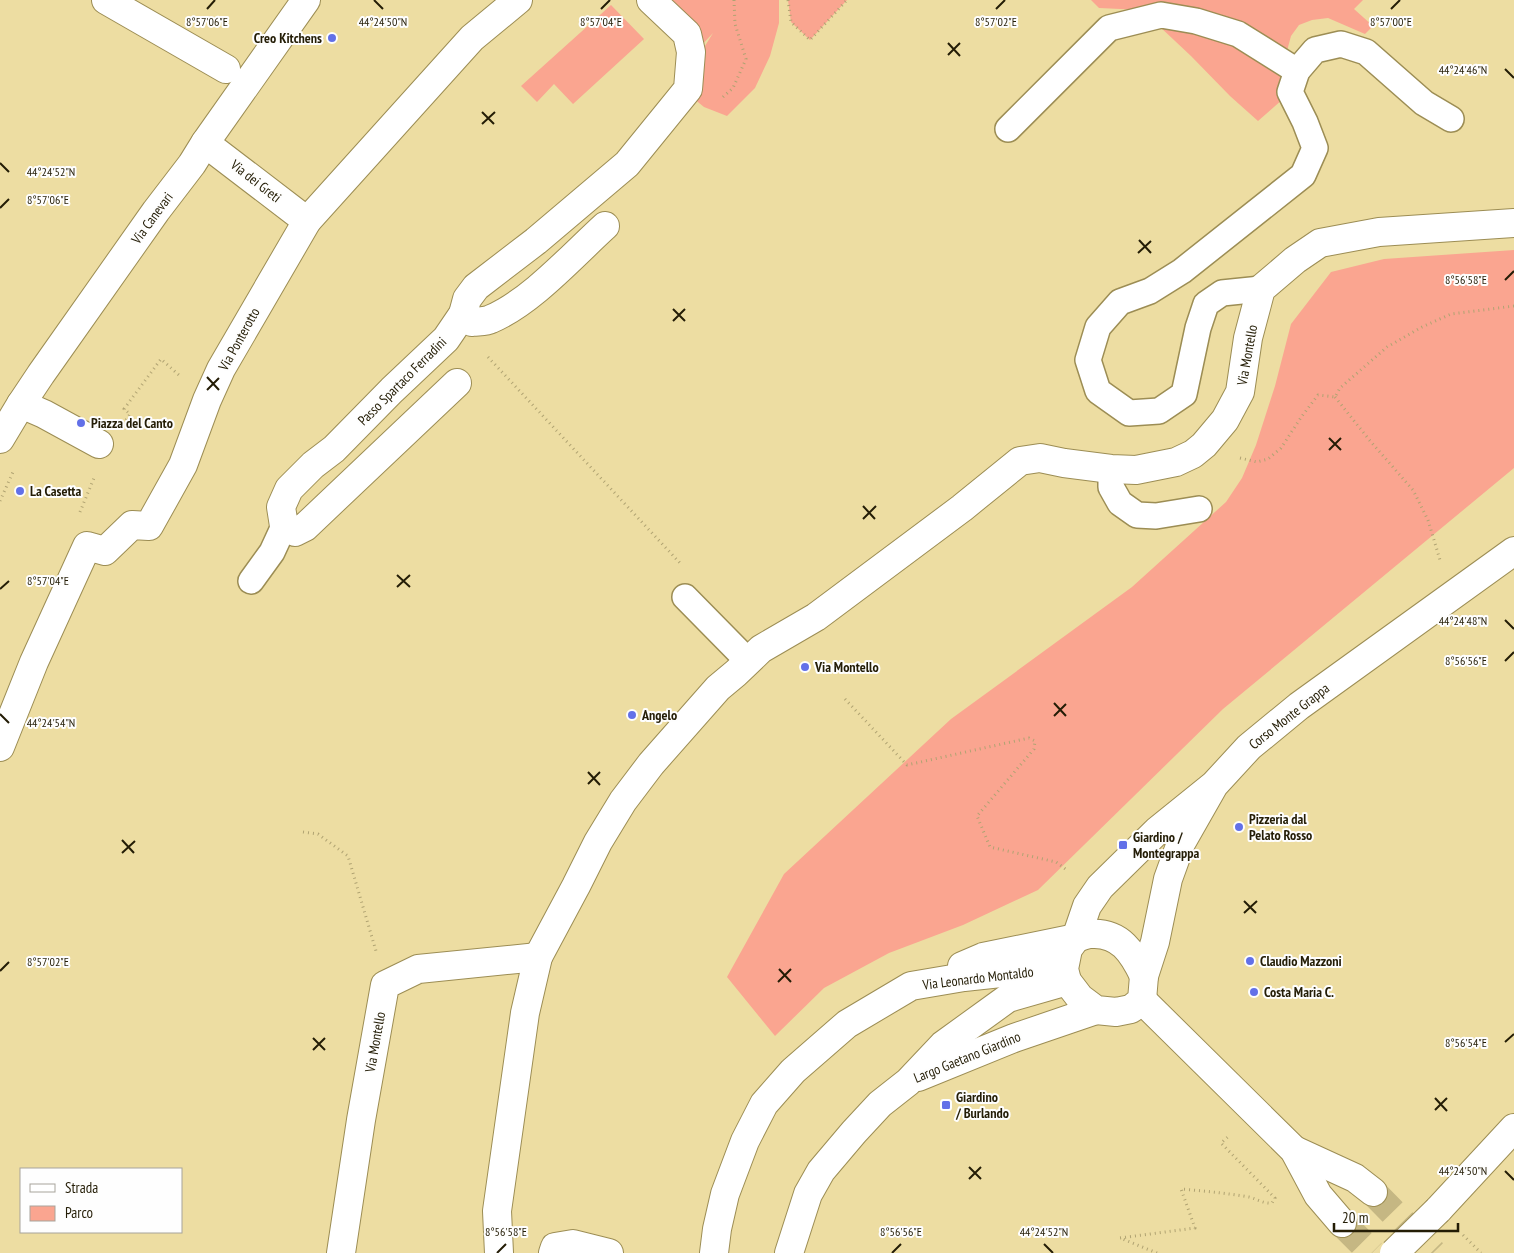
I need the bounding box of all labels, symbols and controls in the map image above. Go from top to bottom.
text: 8°57'06"E [186,14,228,29]
text: 44°24'50"N [359,14,407,29]
text: 8°57'04"E [580,14,622,29]
text: 8°57'02"E [975,14,1017,29]
text: 8°57'00"E [1370,14,1412,29]
place label: Creo Kitchens [254,29,322,47]
marker: Creo Kitchens [326,32,338,44]
text: 44°24'46"N [1439,62,1487,77]
street label: Via dei Greti [226,155,285,206]
text: 44°24'52"N [27,164,75,179]
street label: Via Canevari [127,189,177,248]
text: 8°57'06"E [27,192,69,207]
text: 8°56'58"E [1445,272,1487,287]
street label: Via Ponterotto [214,304,264,375]
street label: Via Montello [1233,323,1261,388]
street label: Passo Spartaco Ferradini [354,333,450,429]
place label: Piazza del Canto [91,414,173,432]
marker: Piazza del Canto [75,417,87,429]
place label: La Casetta [30,482,81,500]
marker: La Casetta [14,485,26,497]
text: 8°57'04"E [27,573,69,588]
text: 44°24'48"N [1439,613,1487,628]
text: 8°56'56"E [1445,653,1487,668]
place label: Via Montello [814,658,879,676]
marker: Via Montello [799,661,811,673]
street label: Corso Monte Grappa [1245,679,1333,753]
place label: Angelo [641,706,677,724]
marker: Angelo [626,709,638,721]
text: 44°24'54"N [27,715,75,730]
place label: Pizzeria dal Pelato Rosso [1249,810,1312,844]
marker: Pizzeria dal Pelato Rosso [1233,821,1245,833]
place label: Giardino / Montegrappa [1133,828,1199,862]
marker: Giardino / Montegrappa [1117,839,1129,851]
place label: Claudio Mazzoni [1260,952,1342,970]
text: 8°57'02"E [27,954,69,969]
marker: Claudio Mazzoni [1244,955,1256,967]
street label: Via Leonardo Montaldo [921,962,1034,994]
place label: Costa Maria C. [1264,983,1334,1001]
marker: Costa Maria C. [1248,986,1260,998]
street label: Via Montello [361,1010,389,1075]
street label: Largo Gaetano Giardino [911,1027,1023,1087]
text: 8°56'54"E [1445,1035,1487,1050]
place label: Giardino / Burlando [955,1088,1009,1122]
marker: Giardino / Burlando [940,1099,952,1111]
text: 44°24'50"N [1439,1163,1487,1178]
legend [20,1168,182,1233]
text: Strada [65,1178,98,1197]
scale bar [1334,1200,1458,1232]
text: Parco [65,1203,93,1222]
text: 20 m [1342,1208,1368,1227]
text: 8°56'58"E [485,1224,527,1239]
text: 8°56'56"E [880,1224,922,1239]
text: 44°24'52"N [1020,1224,1068,1239]

